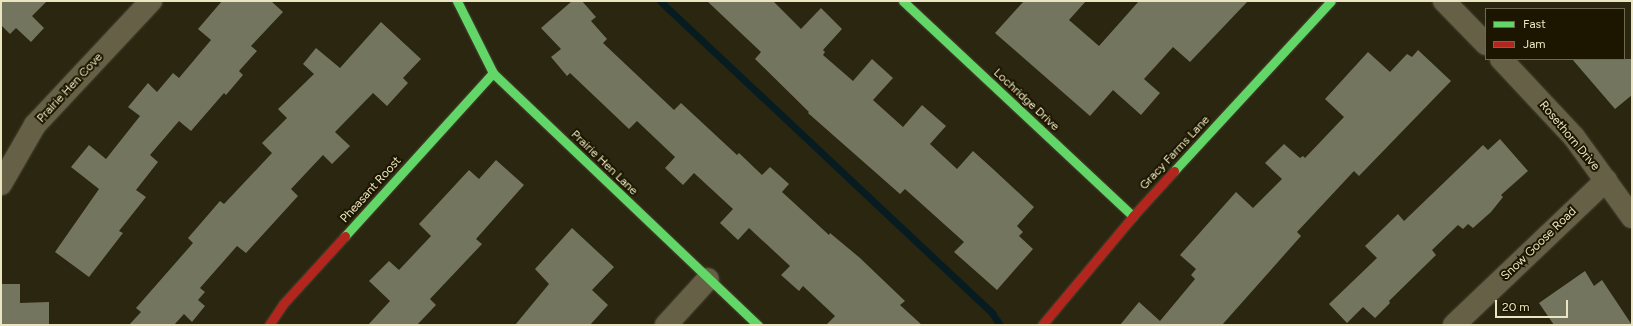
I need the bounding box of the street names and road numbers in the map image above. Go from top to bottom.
street label: Prairie Hen Cove [34,50,106,126]
street label: Lochridge Drive [990,66,1062,134]
street label: Rosethorn Drive [1536,98,1602,174]
street label: Gracy Farms Lane [1137,113,1213,193]
street label: Prairie Hen Lane [568,128,640,198]
street label: Pheasant Roost [338,154,404,226]
street label: Snow Goose Road [1498,204,1580,284]

